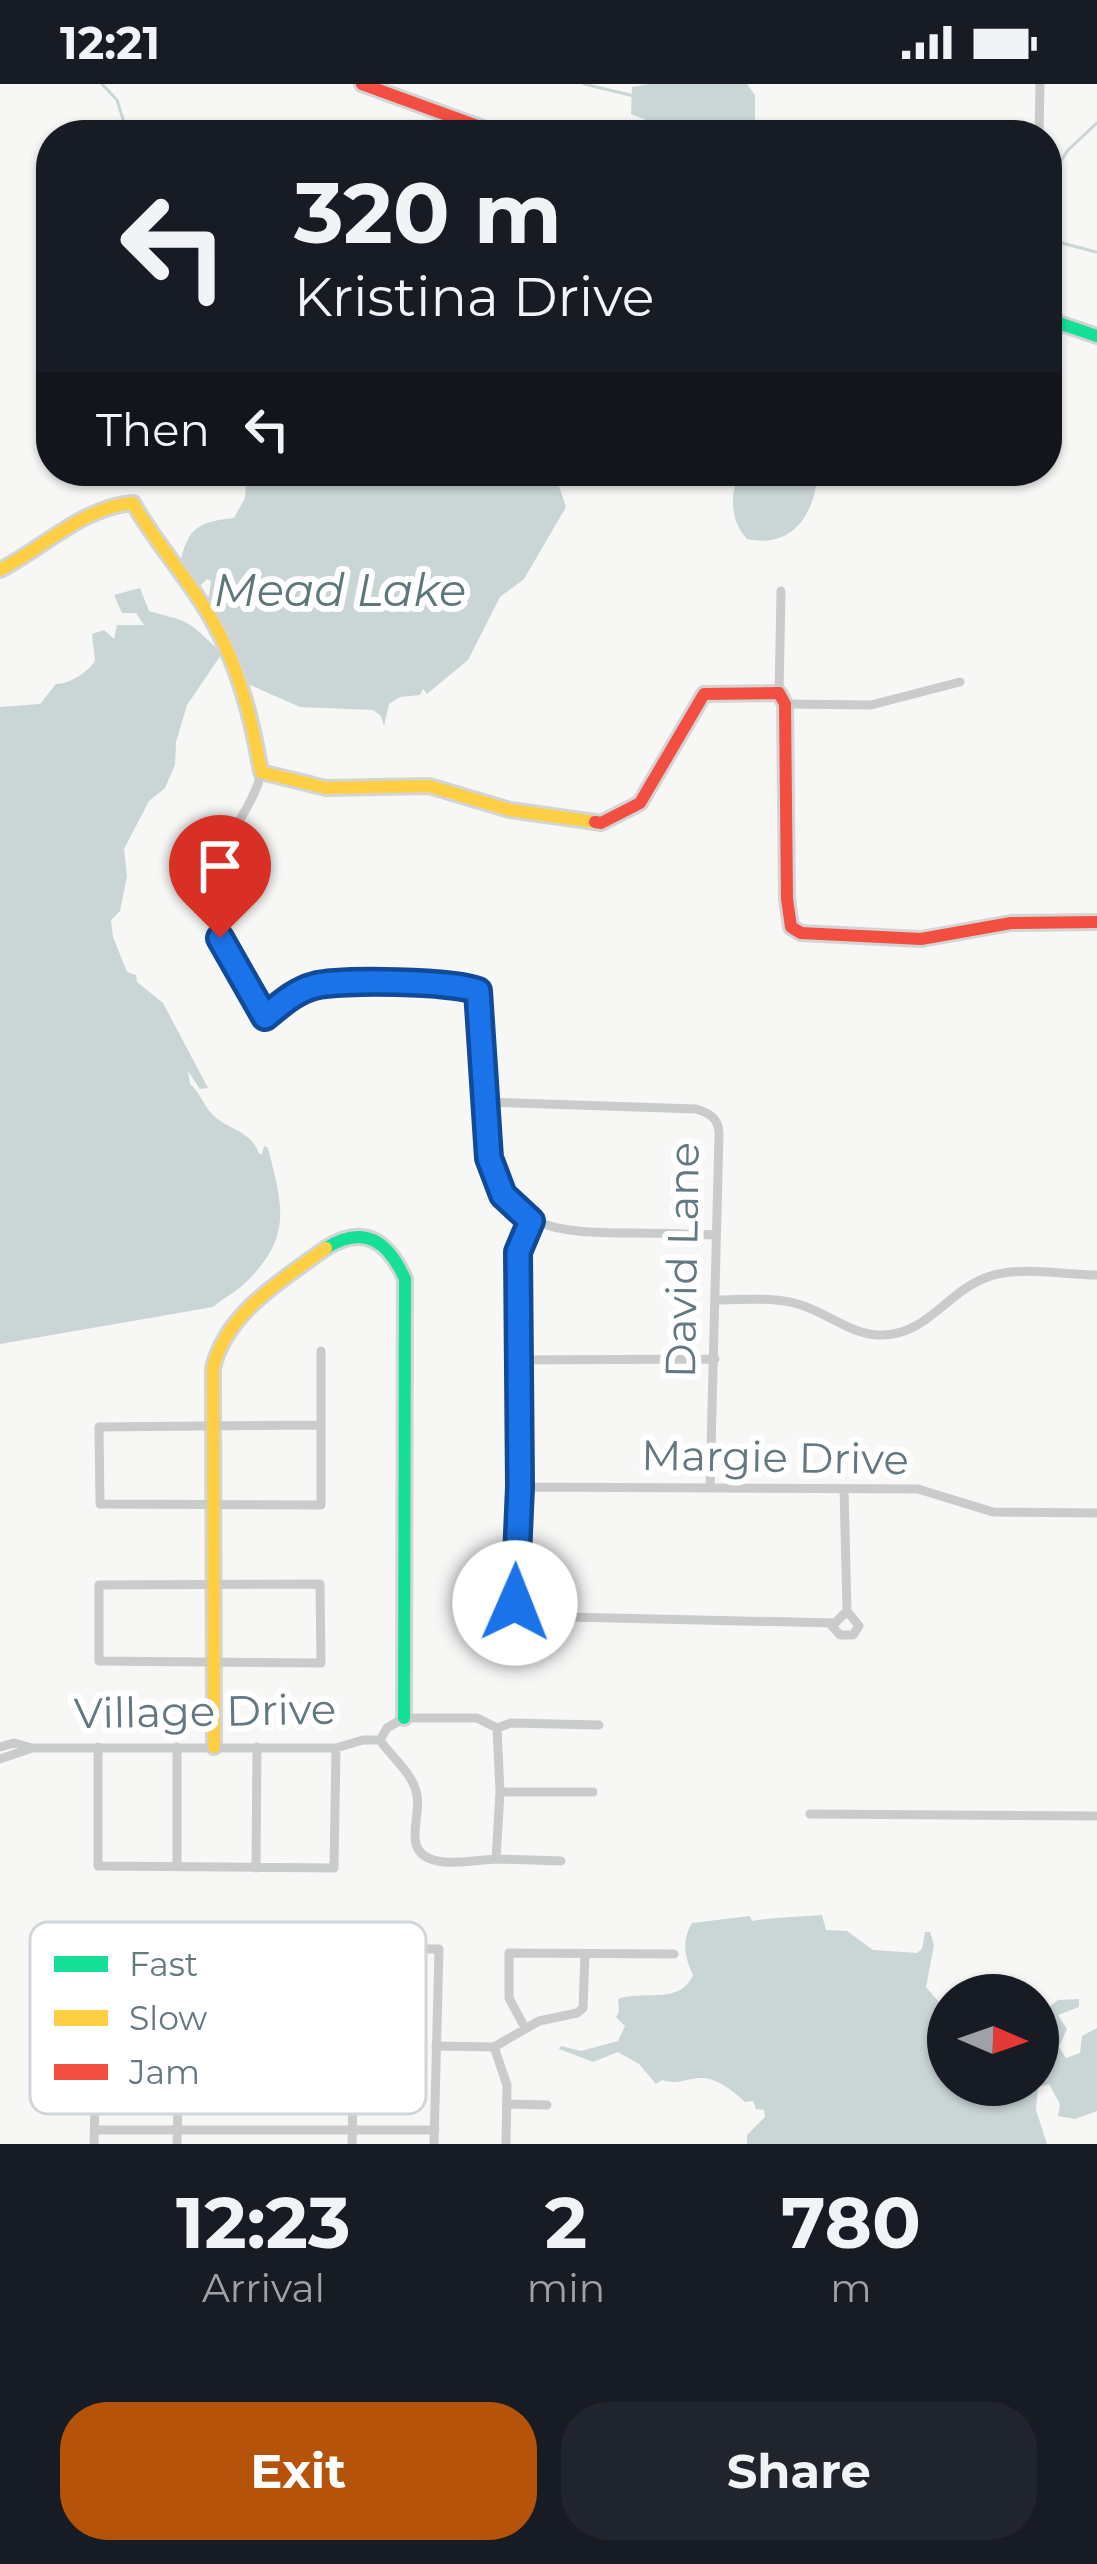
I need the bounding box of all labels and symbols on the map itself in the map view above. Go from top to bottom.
water label: Mead Lake [214,562,466,617]
pin [169,815,271,938]
street label: David Lane [654,1142,710,1378]
street label: Margie Drive [641,1429,909,1485]
position arrow [452,1540,578,1666]
street label: Village Drive [73,1683,337,1739]
legend [30,1922,426,2114]
text: Fast [129,1944,198,1984]
north arrow [927,1974,1059,2106]
text: Slow [129,1998,207,2038]
text: Jam [128,2052,200,2092]

